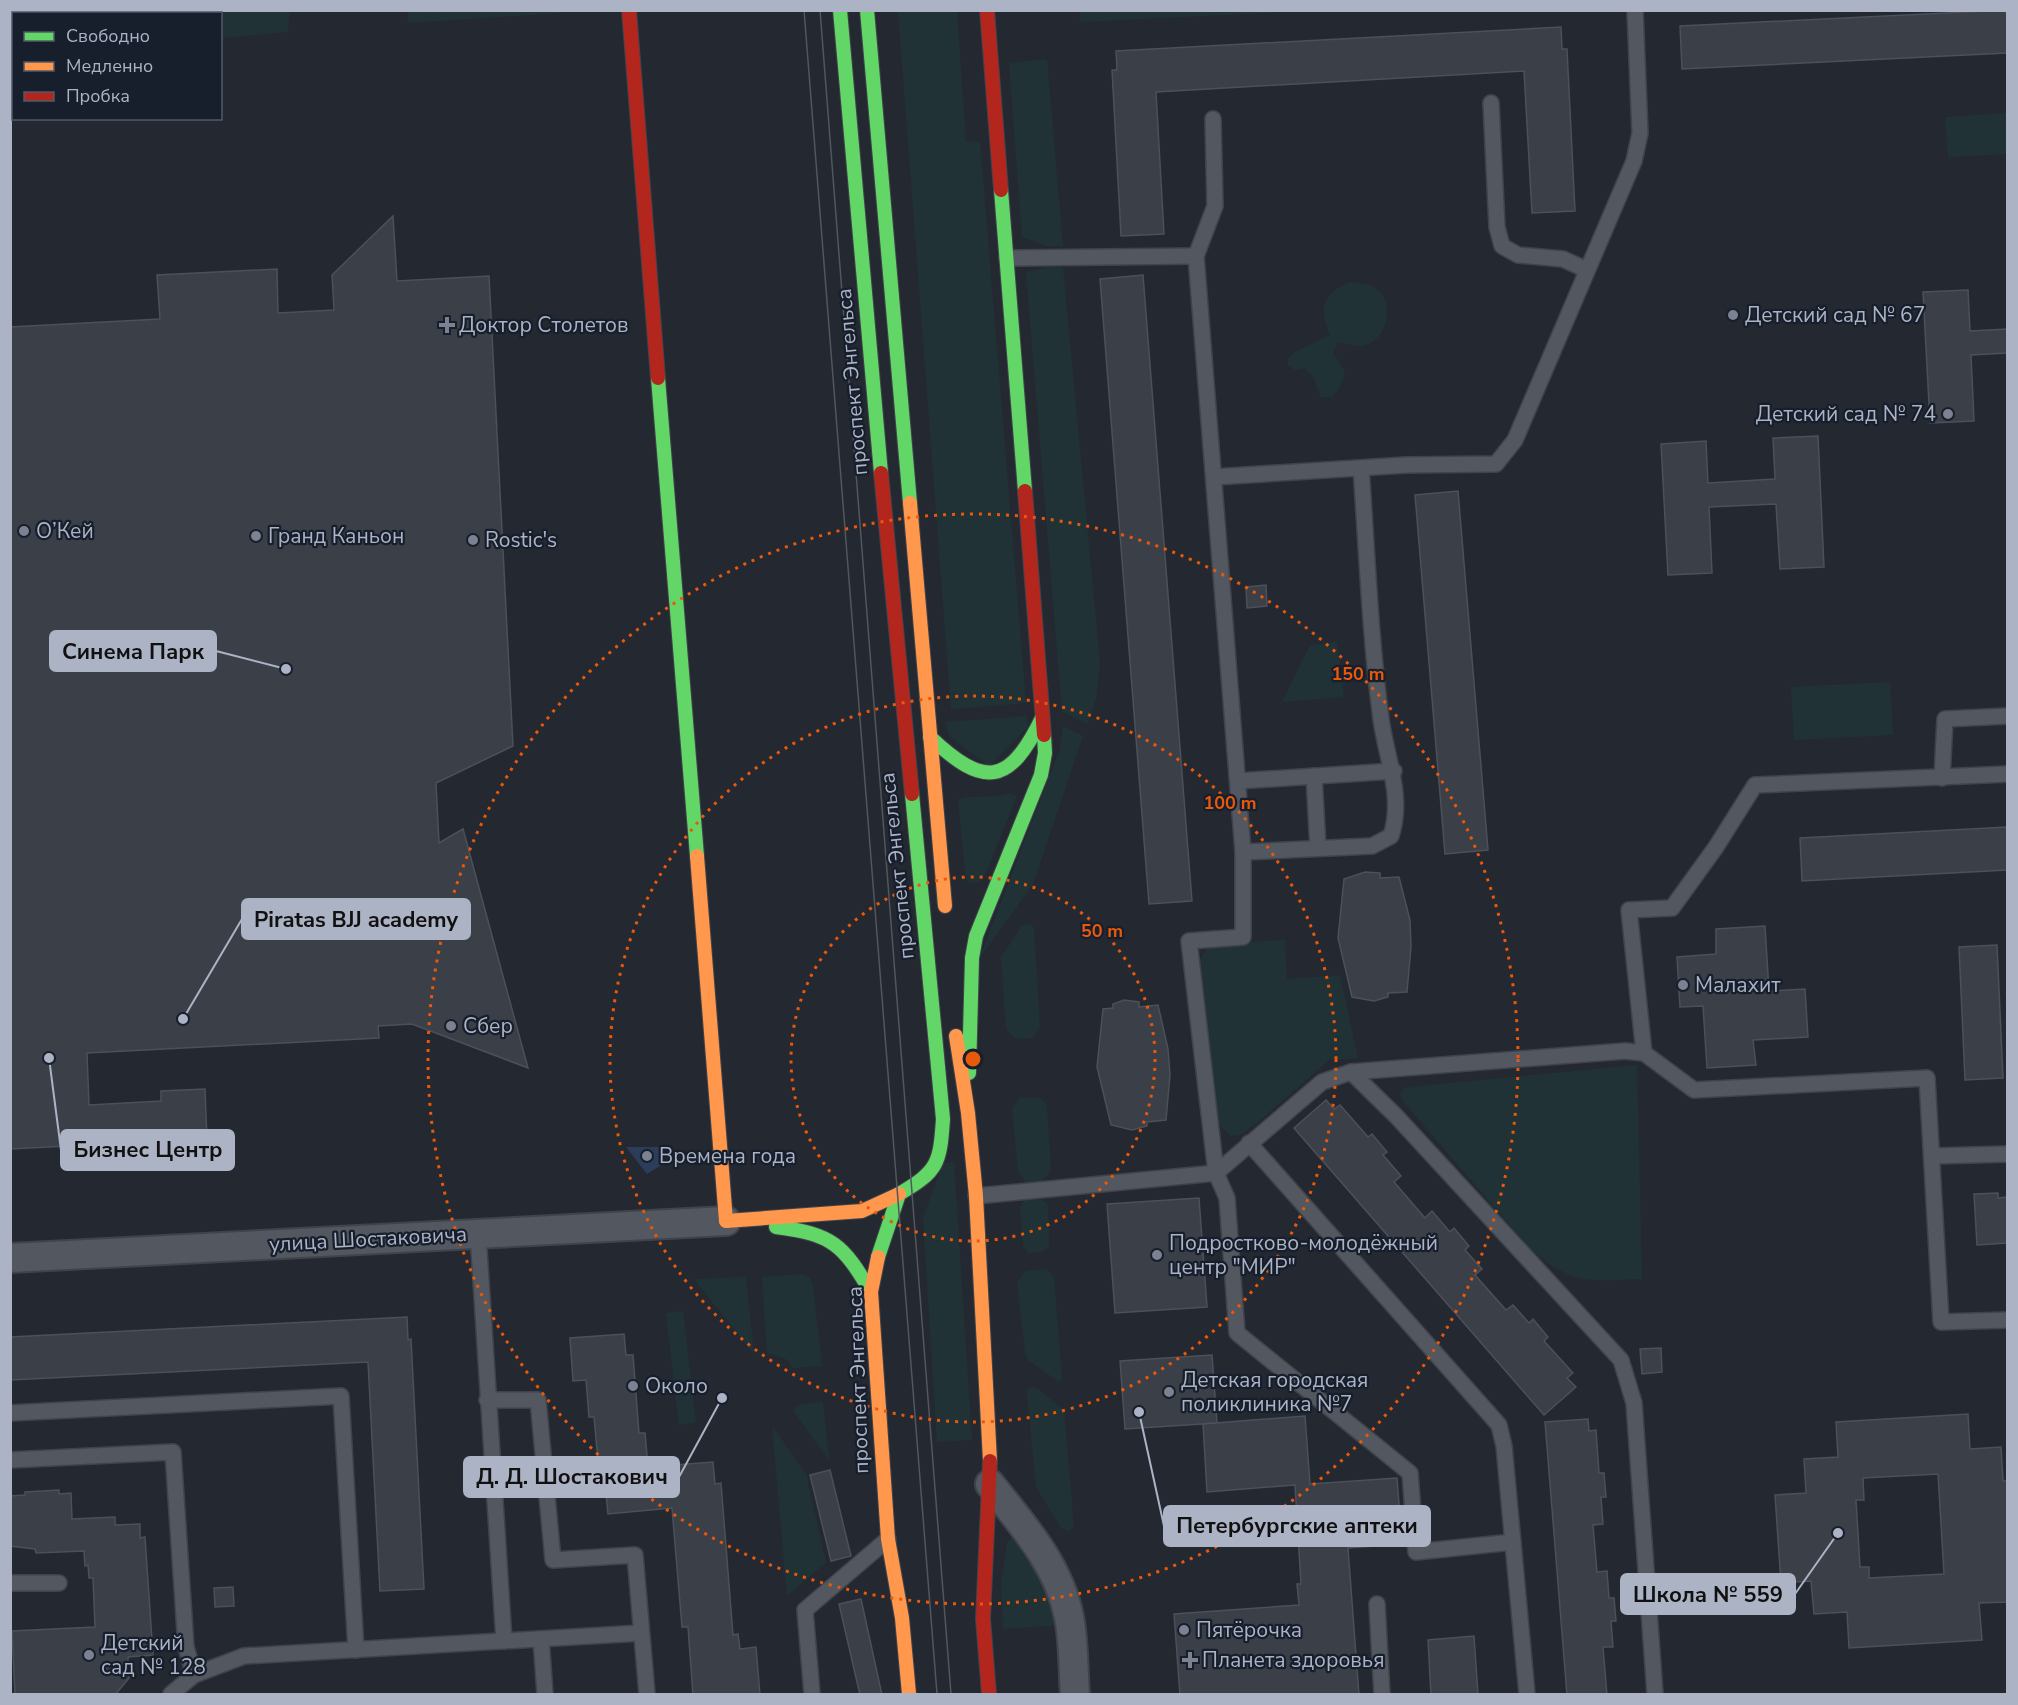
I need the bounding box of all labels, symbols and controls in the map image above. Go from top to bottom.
legend [12,12,222,120]
text: Свободно [66,24,150,48]
text: Медленно [66,54,153,78]
text: Пробка [66,84,130,108]
street label: проспект Энгельса [830,287,874,477]
place label: Детский сад № 67 [1745,301,1925,329]
marker: Детский сад № 67 [1726,308,1740,322]
place label: Доктор Столетов [459,311,628,339]
marker: Доктор Столетов [440,318,454,332]
place label: Детский сад № 74 [1756,400,1936,428]
marker: Детский сад № 74 [1941,407,1955,421]
place label: О’Кей [36,517,94,545]
place label: Гранд Каньон [268,522,404,550]
marker: О’Кей [17,524,31,538]
place label: Rostic's [485,526,557,554]
marker: Гранд Каньон [249,529,263,543]
marker: Rostic's [466,533,480,547]
callout: Синема Парк [50,631,216,671]
text: Синема Парк [62,637,205,667]
text: 150 m [1331,662,1385,686]
street label: проспект Энгельса [873,771,921,961]
text: 100 m [1203,791,1257,815]
callout: Piratas BJJ academy [242,899,470,939]
text: Piratas BJJ academy [254,905,458,935]
text: 50 m [1081,919,1123,943]
place label: Малахит [1695,971,1781,999]
marker: Малахит [1676,978,1690,992]
place label: Сбер [463,1012,513,1040]
marker: Сбер [444,1019,458,1033]
centre of rings [963,1049,983,1069]
callout: Бизнес Центр [61,1130,234,1170]
text: Бизнес Центр [73,1135,223,1165]
place label: Времена года [659,1142,796,1170]
marker: Времена года [640,1149,654,1163]
street label: улица Шостаковича [268,1220,468,1258]
place label: Подростково-молодёжный центр "МИР" [1169,1229,1438,1281]
marker: Подростково-молодёжный центр "МИР" [1150,1248,1164,1262]
street label: проспект Энгельса [841,1286,875,1474]
place label: Детская городская поликлиника №7 [1181,1366,1368,1418]
place label: Около [645,1372,708,1400]
marker: Около [626,1379,640,1393]
marker: Детская городская поликлиника №7 [1162,1385,1176,1399]
callout: Д. Д. Шостакович [464,1457,679,1497]
text: Д. Д. Шостакович [476,1462,668,1492]
callout: Петербургские аптеки [1164,1506,1430,1546]
text: Петербургские аптеки [1176,1511,1418,1541]
callout: Школа № 559 [1621,1574,1795,1614]
text: Школа № 559 [1633,1580,1783,1610]
place label: Пятёрочка [1196,1616,1302,1644]
marker: Пятёрочка [1177,1623,1191,1637]
place label: Детский сад № 128 [101,1629,206,1681]
place label: Планета здоровья [1202,1646,1385,1674]
marker: Детский сад № 128 [82,1648,96,1662]
marker: Планета здоровья [1183,1653,1197,1667]

